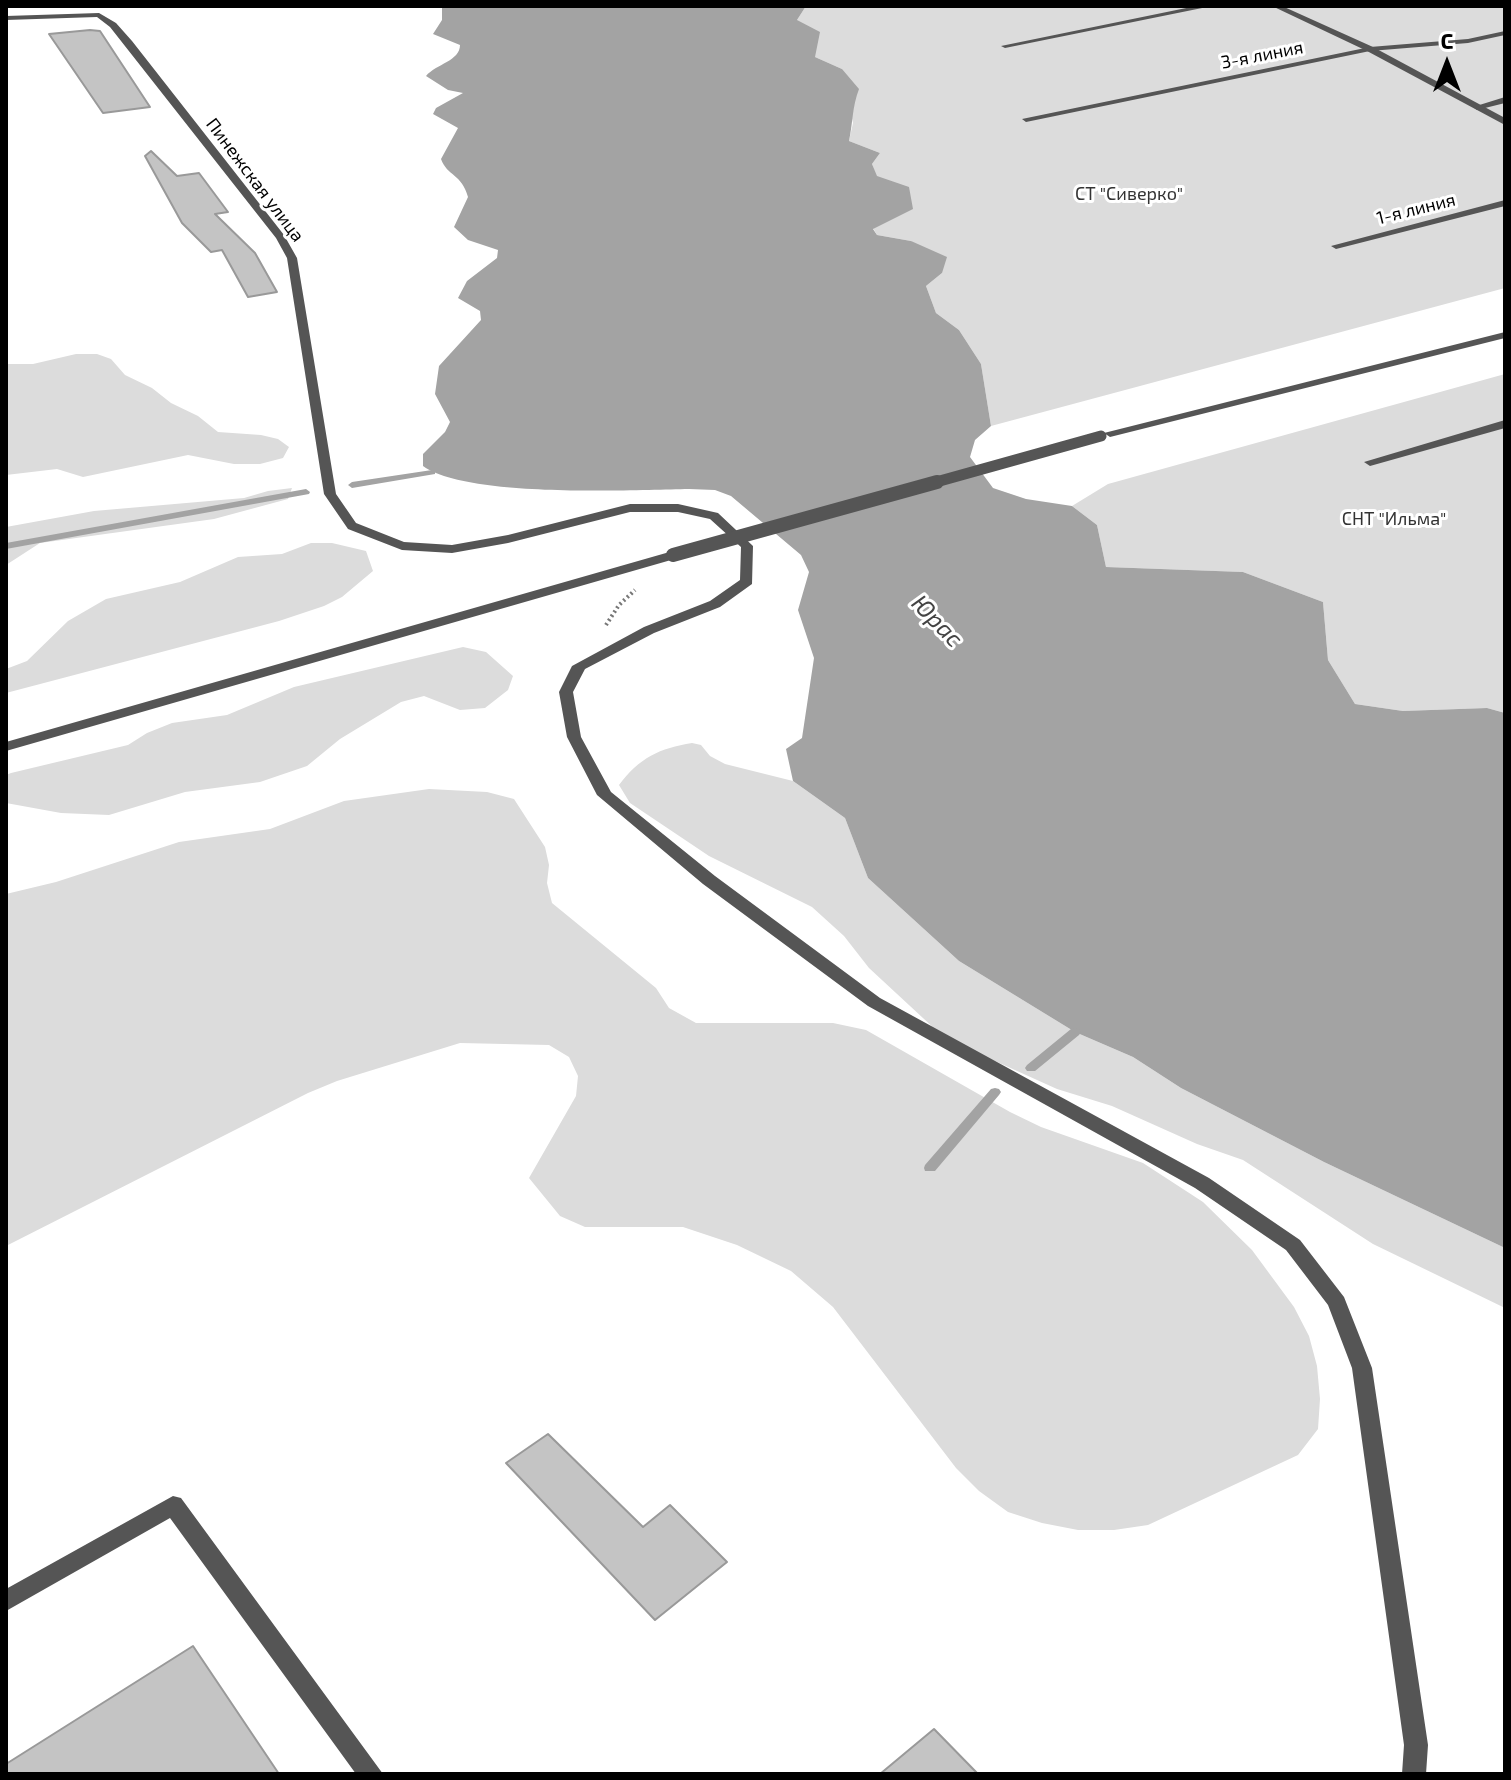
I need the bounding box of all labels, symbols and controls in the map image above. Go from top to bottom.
north arrow [1407,24,1487,104]
text: С [1441,27,1453,53]
street label: 3-я линия [1219,36,1305,74]
street label: Пинежская улица [201,114,309,246]
park label: СТ "Сиверко" [1075,183,1183,205]
street label: 1-я линия [1374,189,1458,229]
park label: СНТ "Ильма" [1342,508,1446,530]
water label: Юрас [905,589,969,653]

